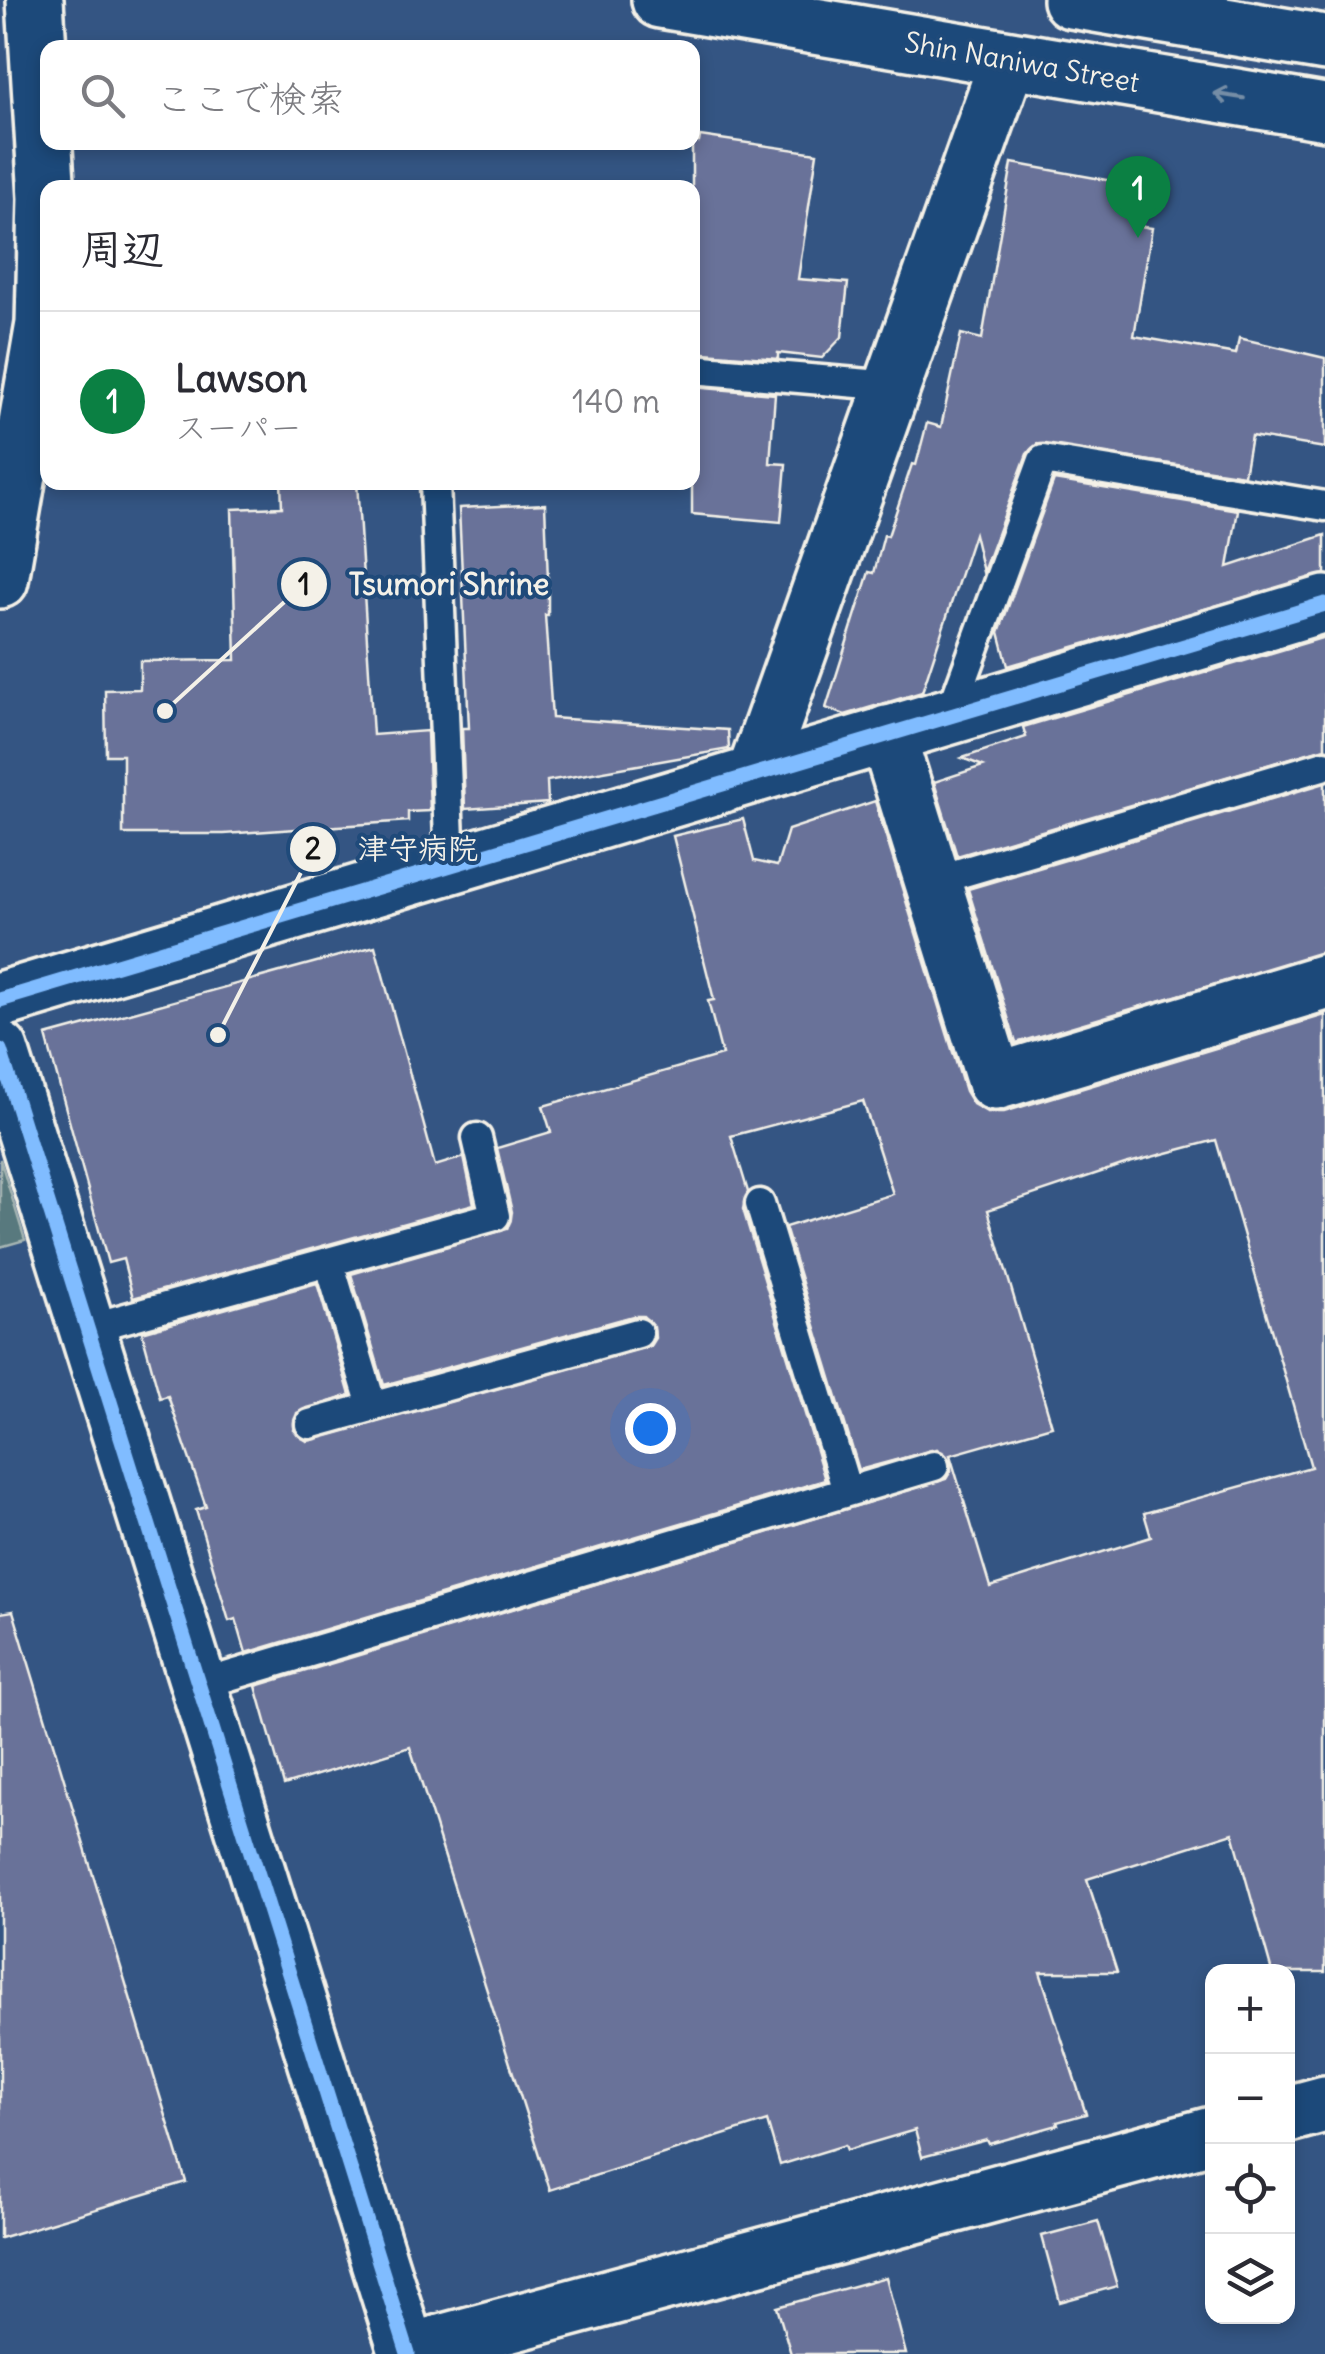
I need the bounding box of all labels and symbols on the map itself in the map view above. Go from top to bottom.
street label: Shin Naniwa Street [902,24,1142,100]
one-way arrow [1213,87,1246,105]
pin: 1 [1106,156,1170,238]
callout: Tsumori Shrine [279,554,570,614]
text: 1 [298,565,310,603]
text: Tsumori Shrine [349,565,549,603]
callout: 津守病院 [288,819,498,879]
text: 2 [305,829,321,867]
text: 津守病院 [358,829,478,867]
your location [625,1403,676,1454]

